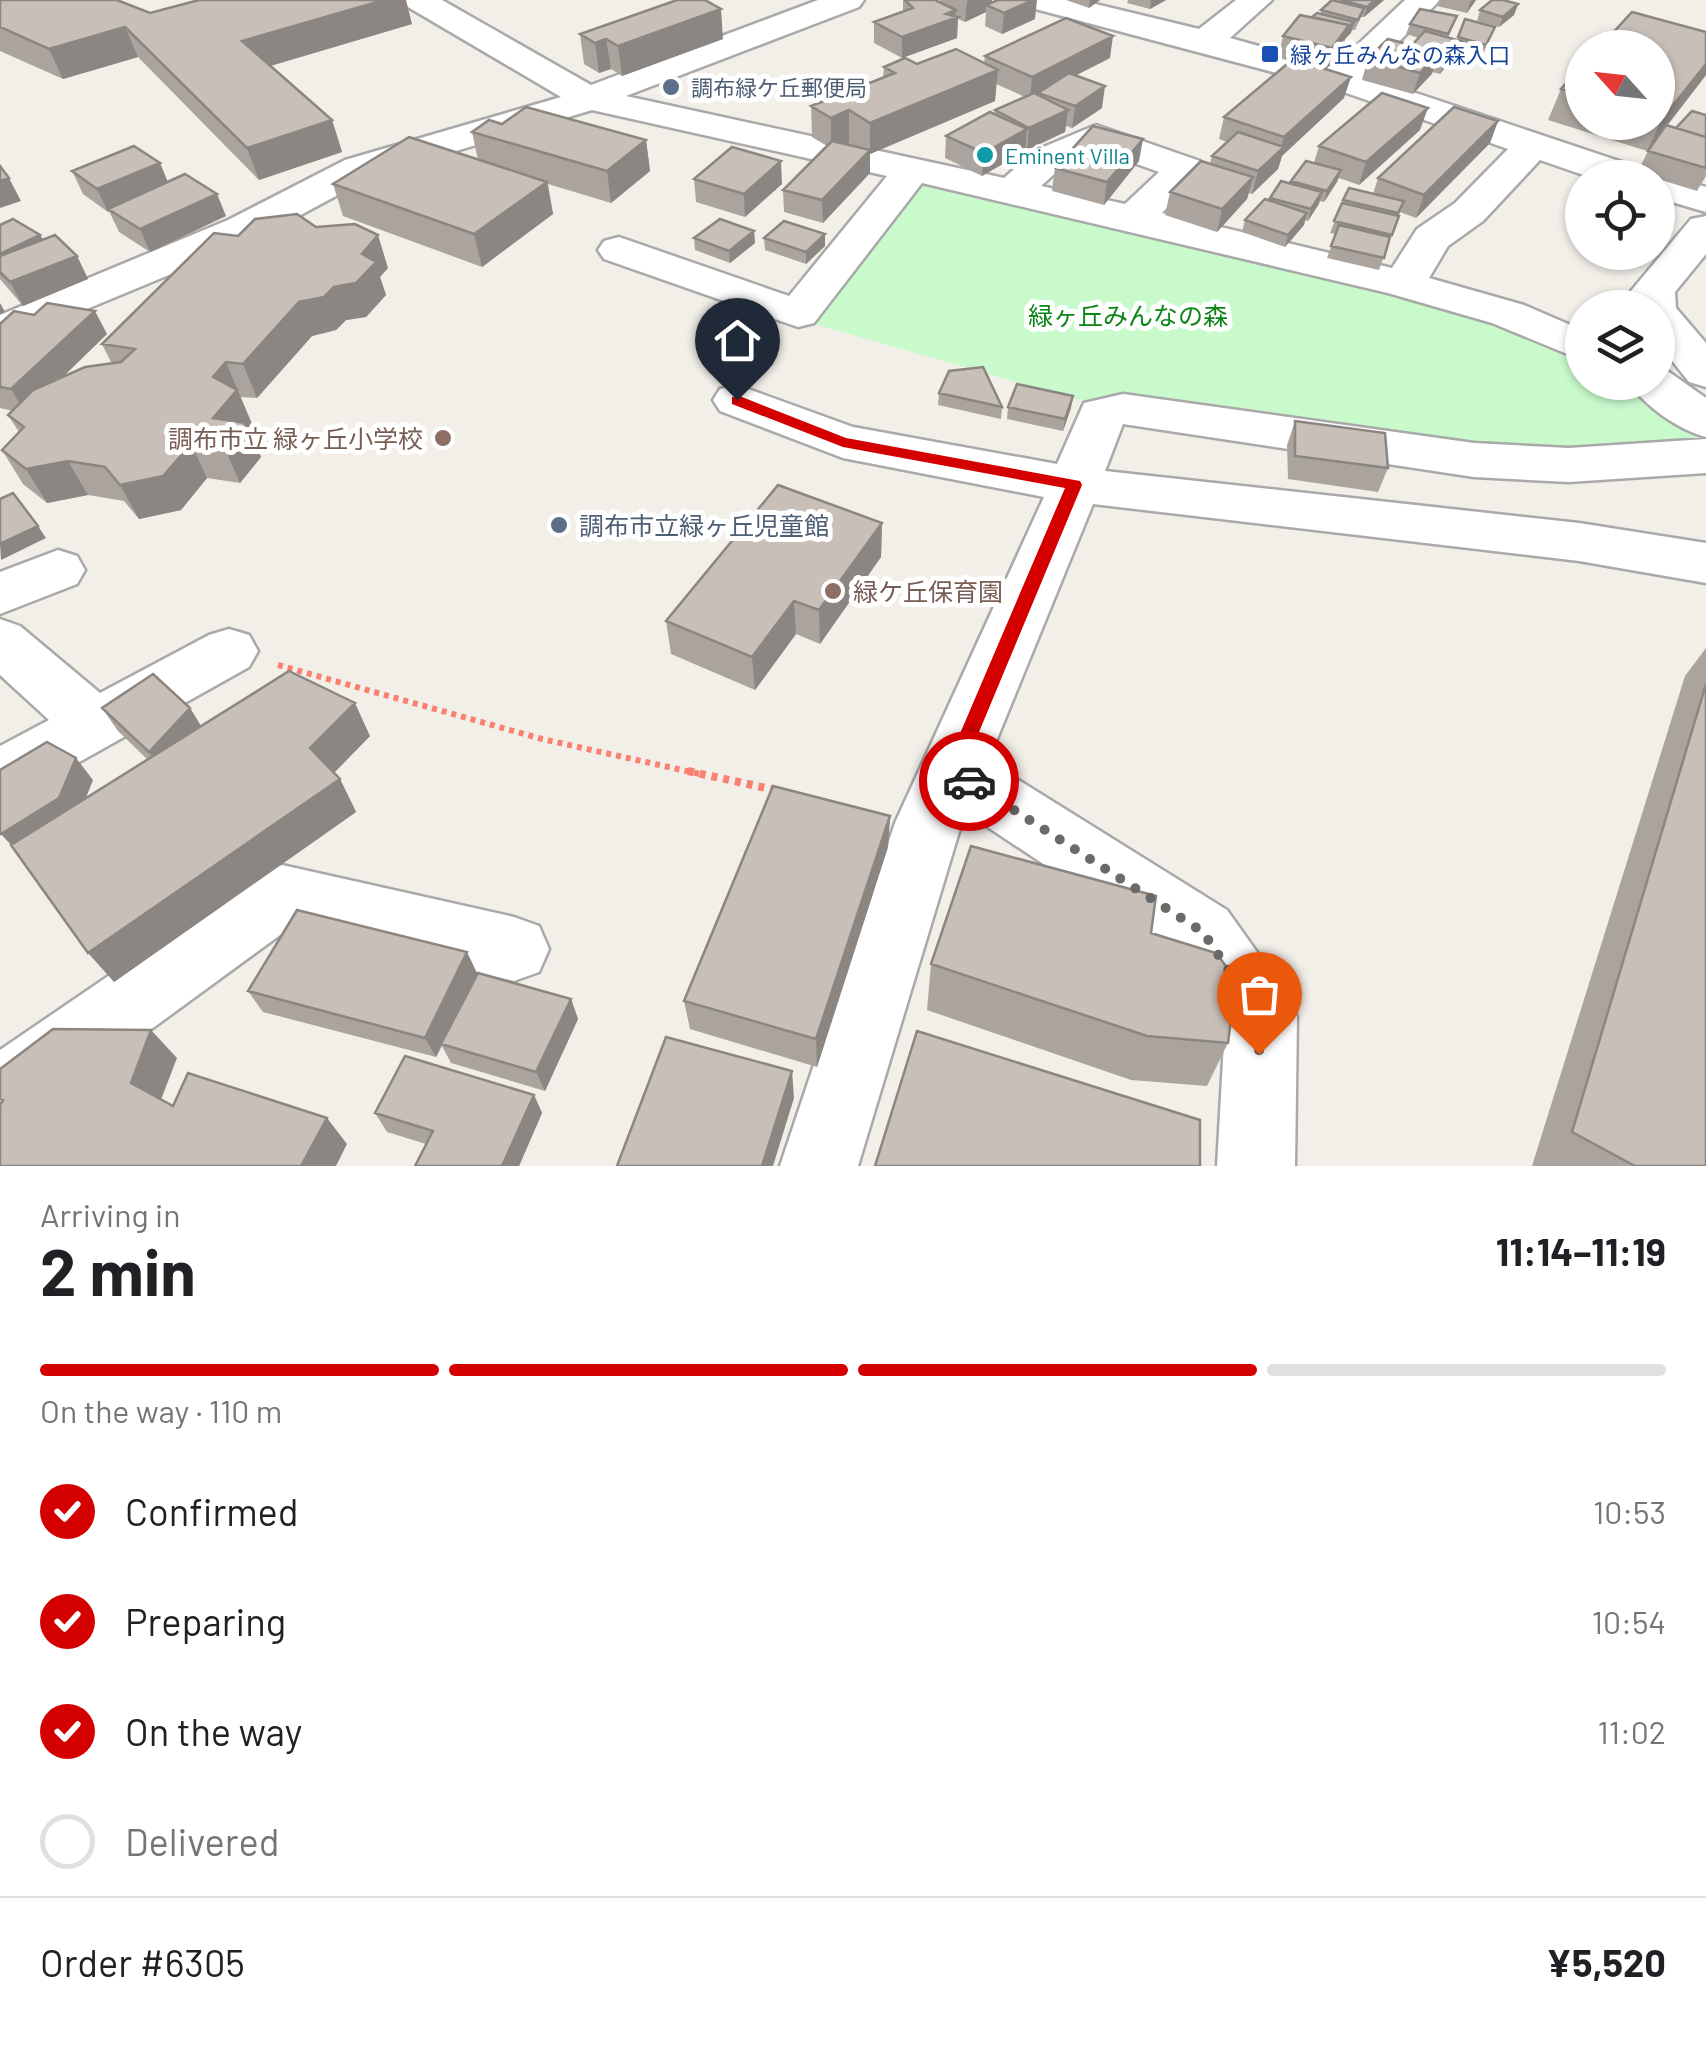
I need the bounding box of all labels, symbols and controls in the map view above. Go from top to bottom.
north arrow [1565,30,1675,140]
map controls [1565,30,1675,400]
place label: 緑ヶ丘みんなの森入口 [1290,41,1510,67]
marker: 緑ヶ丘みんなの森入口 [1259,43,1281,65]
place label: 調布緑ケ丘郵便局 [691,74,867,100]
marker: 調布緑ケ丘郵便局 [660,76,682,98]
place label: Eminent Villa [1005,142,1130,168]
marker: Eminent Villa [974,144,996,166]
button: locate [1565,160,1675,270]
button: layers [1565,290,1675,400]
pin [695,298,780,401]
park label: 緑ヶ丘みんなの森 [1028,300,1228,330]
icon: home [710,313,765,368]
place label: 調布市立 緑ヶ丘小学校 [168,423,423,453]
marker: 調布市立 緑ヶ丘小学校 [432,427,454,449]
place label: 調布市立緑ヶ丘児童館 [579,510,829,540]
marker: 調布市立緑ヶ丘児童館 [548,514,570,536]
place label: 緑ケ丘保育園 [853,576,1003,606]
marker: 緑ケ丘保育園 [822,580,844,602]
courier [919,731,1019,831]
icon: car [942,754,997,809]
pin [1217,952,1302,1055]
icon: bag [1232,967,1287,1022]
text: Arriving in [40,1195,180,1233]
text: 11:14–11:19 [1496,1228,1666,1274]
text: 2 min [40,1231,196,1309]
text: On the way · 110 m [40,1391,282,1429]
icon: check [40,1484,95,1539]
text: Confirmed [125,1488,298,1534]
text: 10:53 [1593,1492,1666,1530]
icon: check [40,1594,95,1649]
text: Preparing [125,1598,286,1644]
text: 10:54 [1592,1602,1666,1640]
icon: check [40,1704,95,1759]
text: On the way [125,1708,302,1754]
text: 11:02 [1597,1712,1666,1750]
text: Delivered [125,1818,279,1864]
text: Order #6305 [40,1939,245,1985]
text: ¥5,520 [1546,1939,1666,1985]

